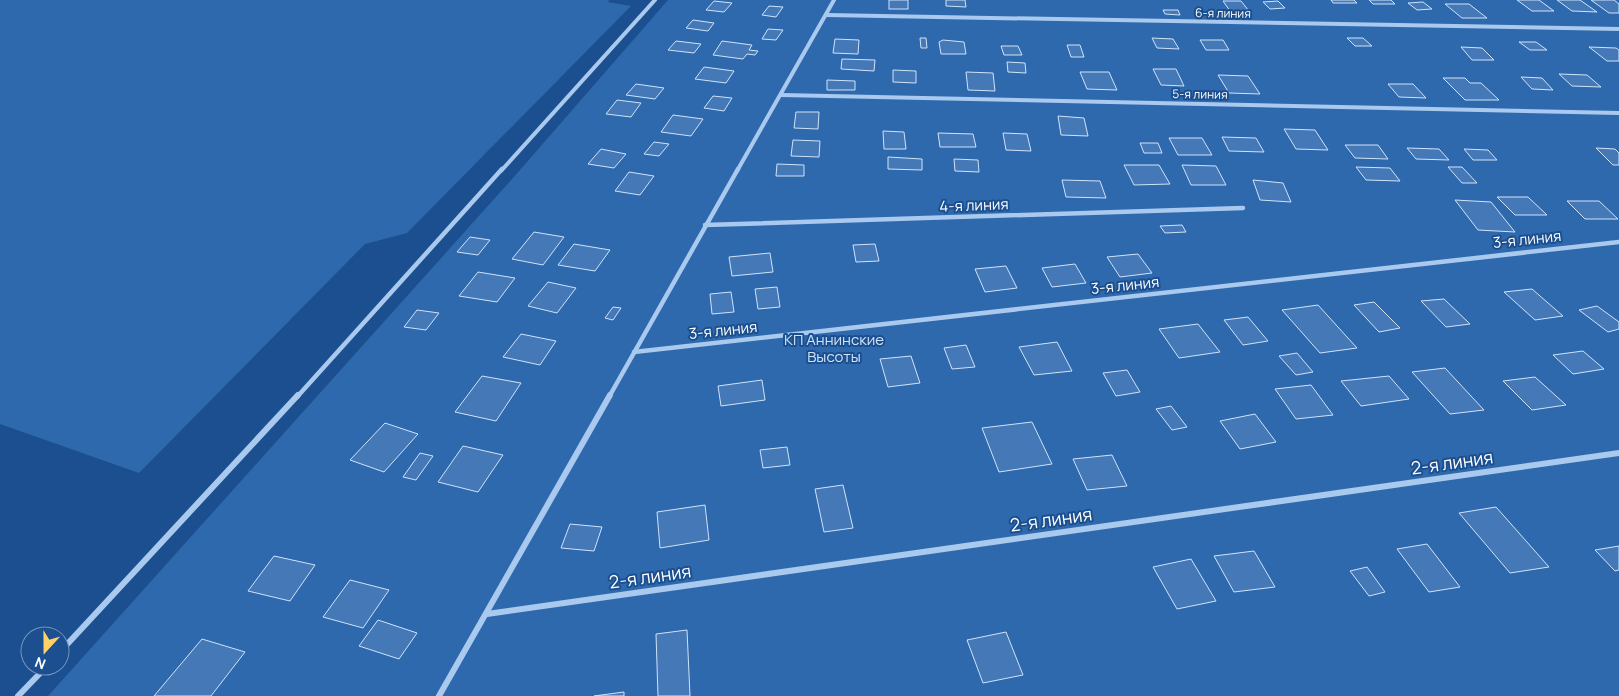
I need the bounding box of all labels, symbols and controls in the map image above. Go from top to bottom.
street label: 6-я линия [1195,4,1251,22]
street label: 5-я линия [1172,85,1228,103]
street label: 4-я линия [939,193,1009,217]
street label: 3-я линия [1492,225,1562,253]
street label: 3-я линия [1090,271,1160,299]
street label: 3-я линия [688,316,758,344]
park label: КП Аннинские Высоты [784,329,884,367]
street label: 2-я линия [1409,444,1495,480]
street label: 2-я линия [1008,501,1094,537]
street label: 2-я линия [607,558,693,594]
north arrow [20,626,70,676]
text: N [32,653,48,674]

